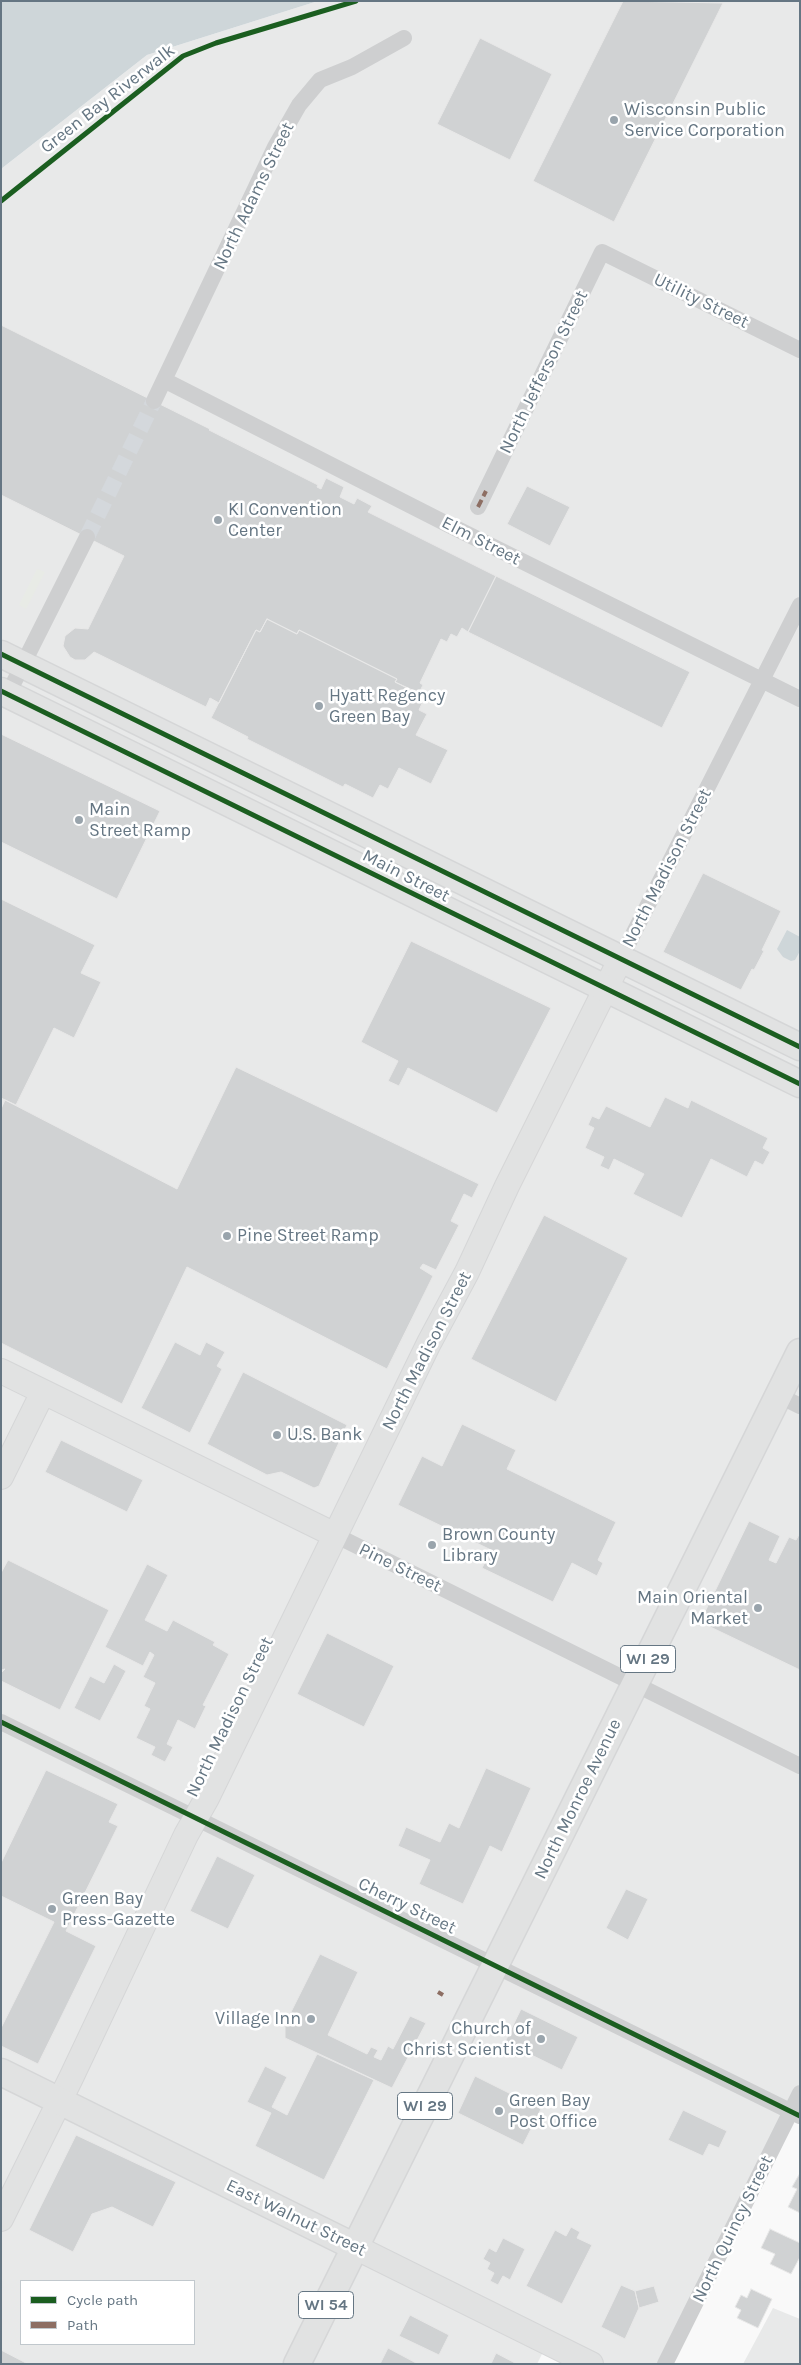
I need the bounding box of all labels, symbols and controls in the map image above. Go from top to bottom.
street label: Green Bay Riverwalk [36,40,180,158]
place label: Wisconsin Public Service Corporation [624,99,785,142]
marker: Wisconsin Public Service Corporation [608,114,620,126]
street label: North Adams Street [209,119,299,273]
street label: Utility Street [650,269,752,333]
street label: North Jefferson Street [495,287,593,457]
place label: KI Convention Center [228,499,342,542]
street label: Elm Street [438,512,524,570]
marker: KI Convention Center [212,514,224,526]
place label: Hyatt Regency Green Bay [329,685,445,728]
marker: Hyatt Regency Green Bay [313,700,325,712]
street label: North Madison Street [618,785,716,951]
place label: Main Street Ramp [89,799,191,842]
marker: Main Street Ramp [73,814,85,826]
street label: Main Street [359,845,453,907]
place label: Pine Street Ramp [237,1225,379,1247]
marker: Pine Street Ramp [221,1230,233,1242]
street label: North Madison Street [378,1268,476,1434]
place label: U.S. Bank [287,1424,362,1446]
marker: U.S. Bank [271,1429,283,1441]
place label: Brown County Library [442,1524,555,1566]
street label: Pine Street [355,1539,445,1597]
marker: Brown County Library [426,1539,438,1551]
place label: Main Oriental Market [637,1587,748,1630]
marker: Main Oriental Market [752,1602,764,1614]
street label: North Madison Street [182,1633,278,1801]
road number: WI 29 [620,1646,676,1672]
street label: North Monroe Avenue [530,1715,626,1883]
street label: Cherry Street [355,1873,459,1939]
place label: Green Bay Press-Gazette [62,1888,175,1930]
marker: Green Bay Press-Gazette [46,1903,58,1915]
place label: Village Inn [215,2008,301,2030]
marker: Village Inn [305,2013,317,2025]
place label: Church of Christ Scientist [403,2018,531,2060]
marker: Church of Christ Scientist [535,2033,547,2045]
place label: Green Bay Post Office [509,2090,597,2132]
road number: WI 29 [398,2092,452,2120]
marker: Green Bay Post Office [493,2105,505,2117]
street label: North Quincy Street [688,2152,778,2306]
street label: East Walnut Street [222,2175,370,2261]
legend [20,2280,195,2345]
text: Cycle path [67,2291,138,2309]
road number: WI 54 [298,2292,354,2318]
text: Path [67,2316,98,2334]

